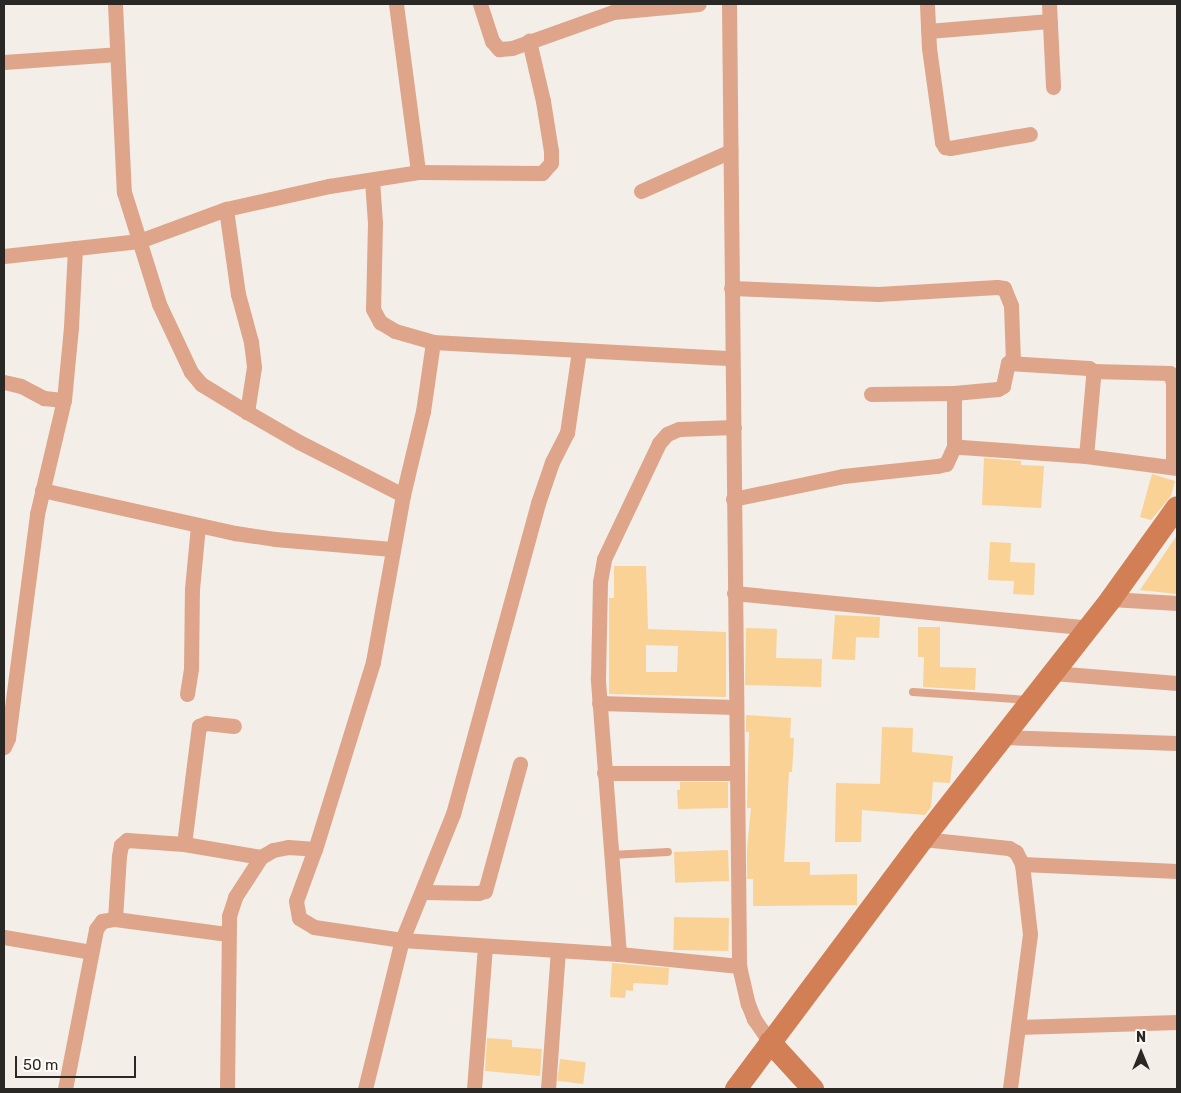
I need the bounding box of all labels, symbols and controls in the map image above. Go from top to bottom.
north arrow [1116,1028,1166,1078]
text: N [1136,1029,1146,1046]
scale bar [18,1046,139,1078]
text: 50 m [23,1056,58,1074]

